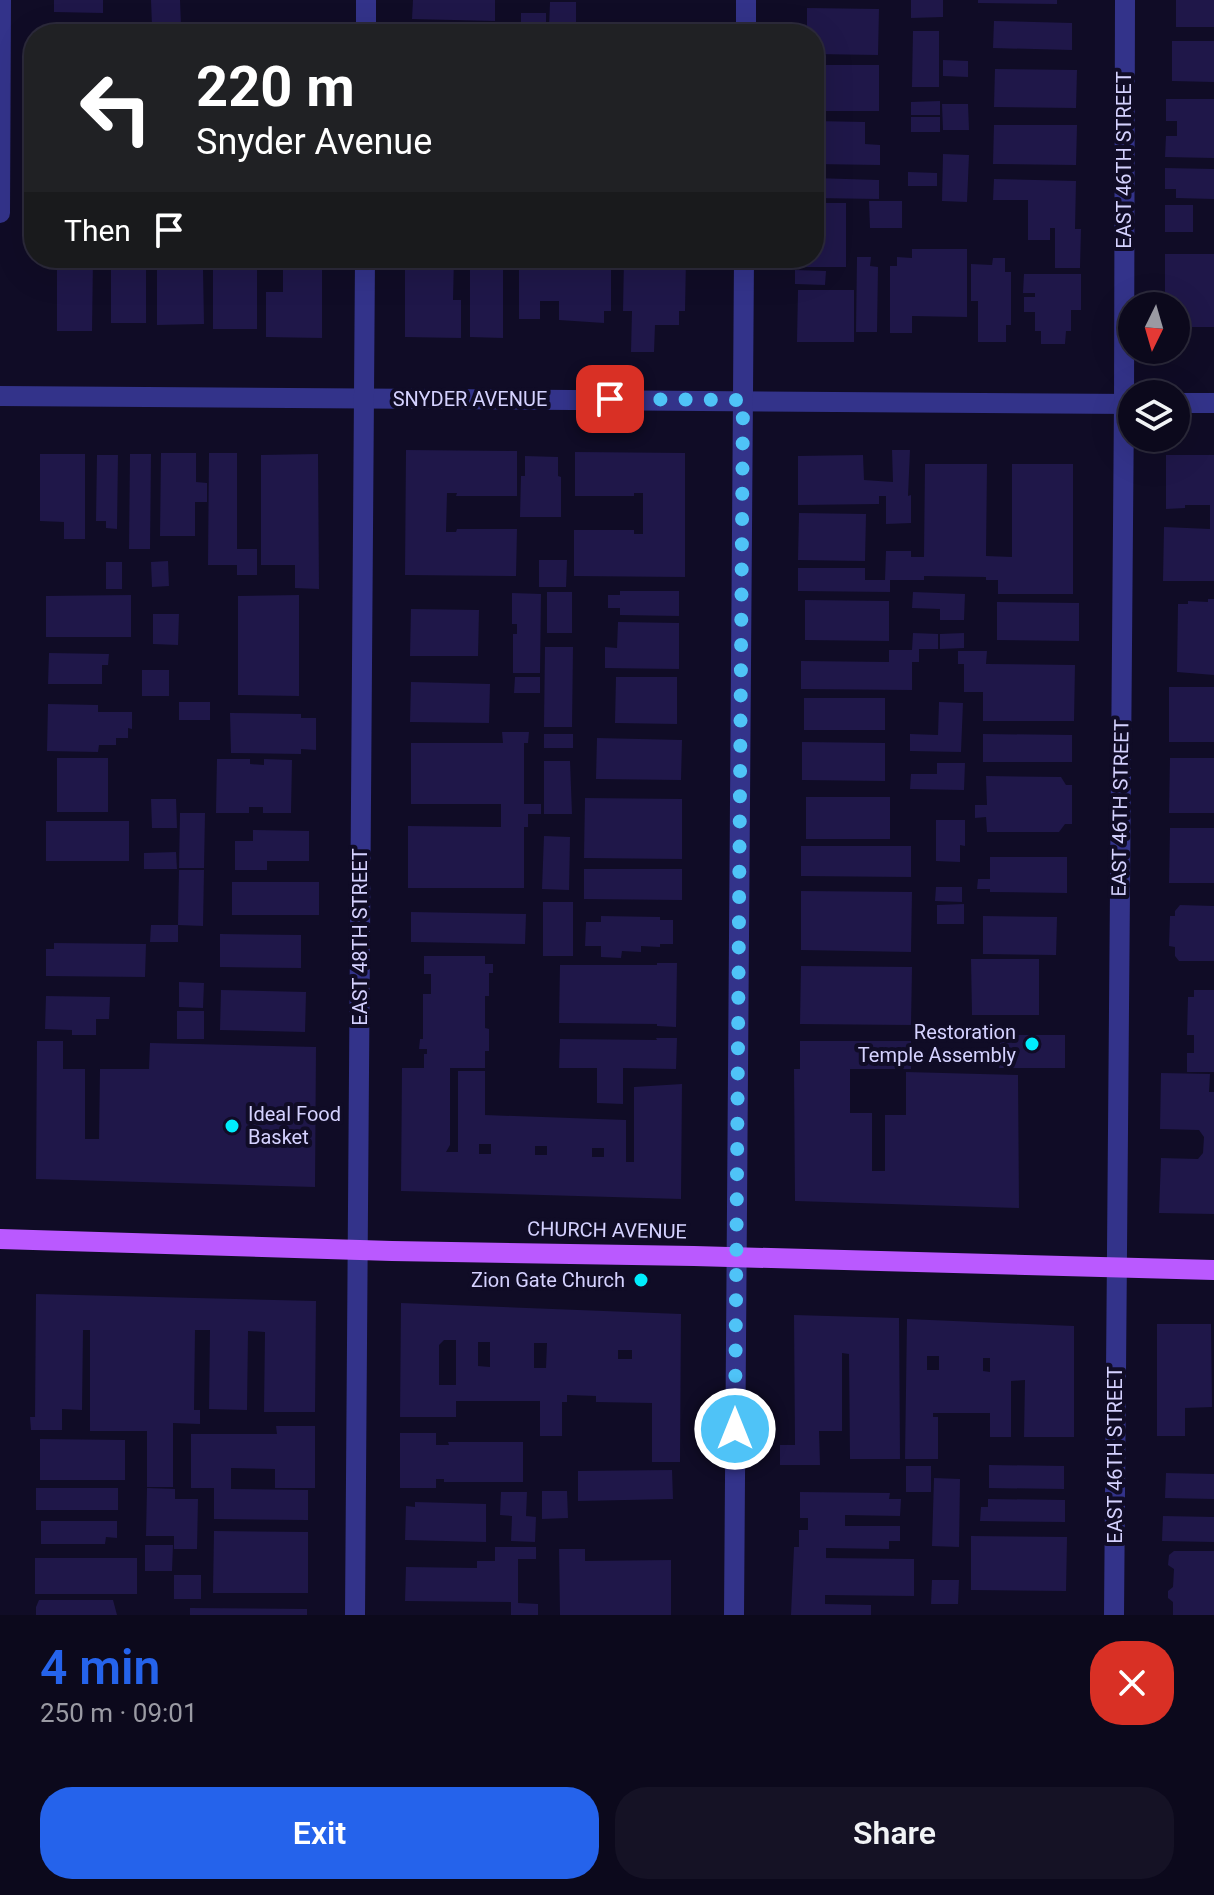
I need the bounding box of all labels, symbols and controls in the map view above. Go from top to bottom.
text: 220 m [196,54,355,120]
icon: left [64,56,168,160]
street label: EAST 46TH STREET [1112,71,1136,249]
text: Snyder Avenue [196,121,432,163]
icon: arrive [147,208,191,252]
text: Then [64,213,131,248]
north arrow [1118,292,1190,364]
map controls [1118,292,1190,452]
pin [576,365,644,433]
icon: arrive [588,377,632,421]
button: layers [1118,380,1190,452]
street label: SNYDER AVENUE [393,387,547,411]
street label: EAST 46TH STREET [1106,719,1134,897]
street label: EAST 48TH STREET [348,848,372,1026]
place label: Restoration Temple Assembly [858,1020,1017,1067]
marker: Restoration Temple Assembly [1023,1035,1041,1053]
place label: Ideal Food Basket [248,1102,341,1149]
marker: Ideal Food Basket [223,1117,241,1135]
street label: CHURCH AVENUE [527,1217,687,1243]
place label: Zion Gate Church [471,1268,625,1292]
marker: Zion Gate Church [632,1271,650,1289]
street label: EAST 46TH STREET [1103,1366,1127,1544]
position arrow [693,1387,777,1471]
text: 4 min [40,1639,160,1696]
button: close [1090,1641,1174,1725]
text: 250 m · 09:01 [40,1698,198,1728]
button: Exit [40,1787,599,1879]
button: Share [615,1787,1174,1879]

